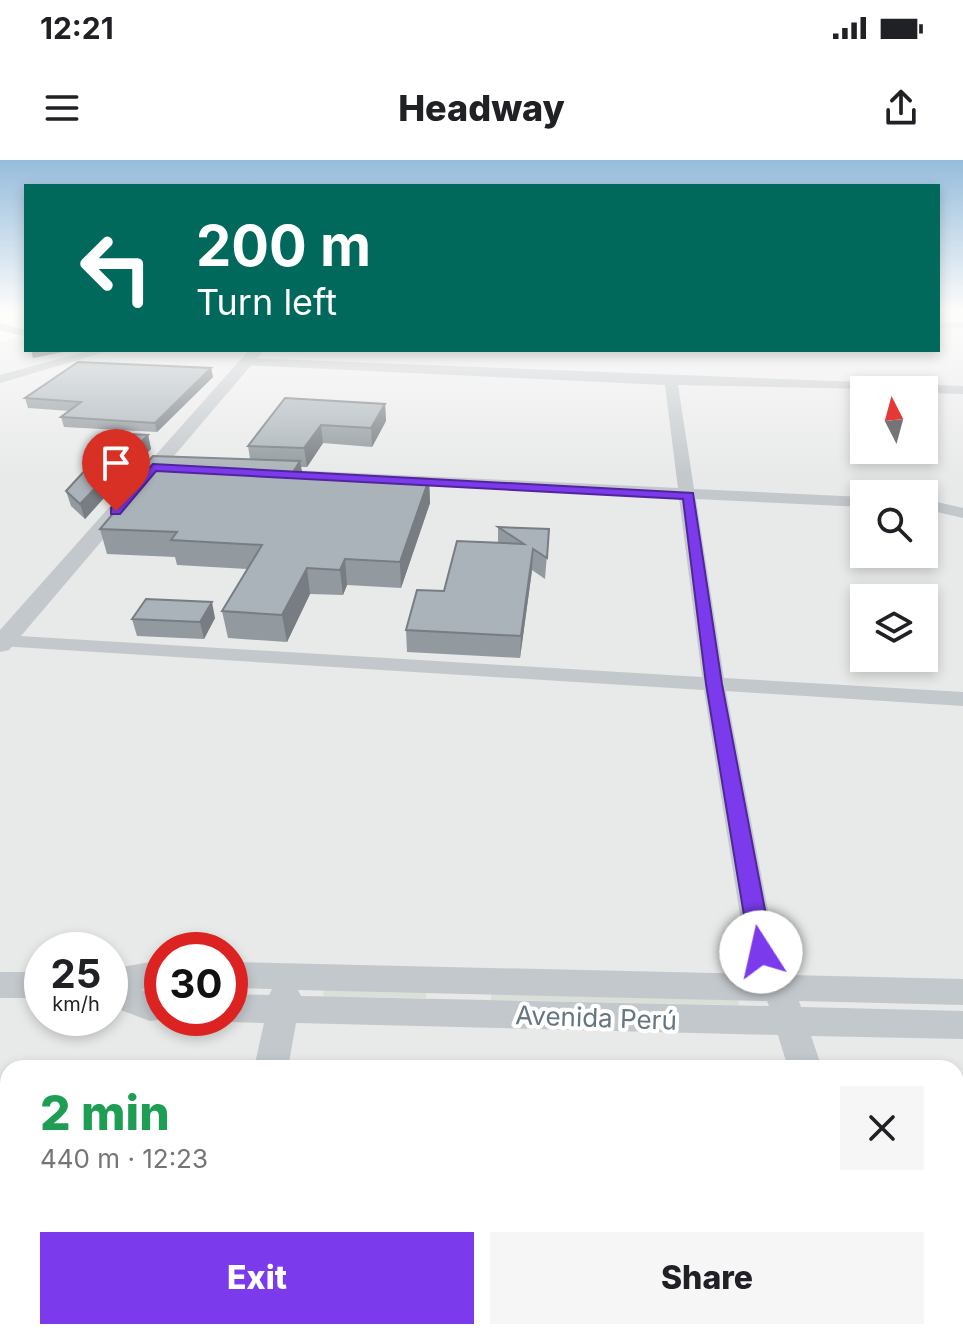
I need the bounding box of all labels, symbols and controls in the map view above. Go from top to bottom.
text: 12:21 [40,10,114,46]
icon: menu [40,86,84,130]
text: Headway [398,86,565,130]
icon: share [879,86,923,130]
text: 200 m [196,212,371,280]
icon: left [64,216,168,320]
text: Turn left [196,280,337,324]
north arrow [850,376,938,464]
map controls [850,376,938,672]
pin [82,429,150,511]
icon: arrive [94,441,138,485]
button: search [850,480,938,568]
button: layers [850,584,938,672]
position arrow [719,910,803,994]
speed limit sign: 30 [144,932,248,1036]
text: 25 [51,949,101,998]
text: km/h [52,992,100,1016]
street label: Avenida Perú [515,999,677,1036]
text: 2 min [40,1083,170,1142]
button: close [840,1086,924,1170]
text: 440 m · 12:23 [40,1143,208,1174]
button: Exit [40,1232,474,1324]
button: Share [490,1232,924,1324]

